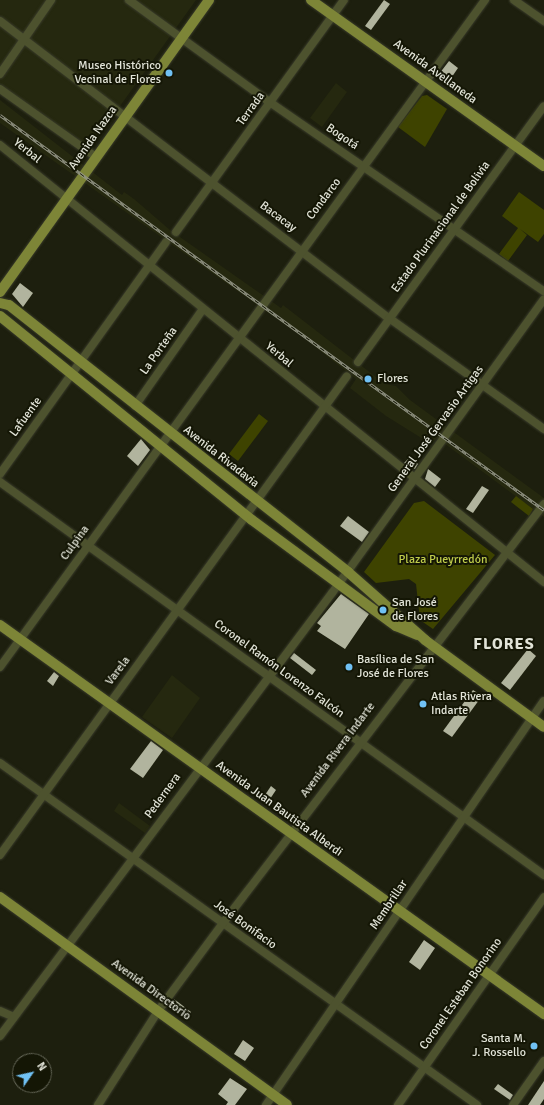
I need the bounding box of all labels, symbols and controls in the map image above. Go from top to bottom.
street label: Avenida Avellaneda [390,37,480,107]
place label: Museo Histórico Vecinal de Flores [75,59,161,87]
marker: Museo Histórico Vecinal de Flores [164,68,174,78]
street label: Terrada [234,89,268,129]
street label: Avenida Nazca [66,103,120,173]
street label: Bogotá [323,121,361,153]
street label: Yerbal [10,135,44,167]
street label: Estado Plurinacional de Bolivia [389,159,493,295]
street label: Condarco [304,175,344,223]
street label: Bacacay [257,199,299,235]
street label: La Porteña [137,324,181,378]
street label: Yerbal [262,339,296,371]
street label: General José Gervasio Artigas [385,363,487,495]
place label: Flores [377,372,408,386]
marker: Flores [362,373,374,385]
street label: Lafuente [7,394,45,440]
street label: Avenida Rivadavia [180,423,262,491]
street label: Culpina [58,523,92,563]
park label: Plaza Pueyrredón [399,553,487,567]
place label: San José de Flores [392,596,438,624]
marker: San José de Flores [377,604,389,616]
street label: Coronel Ramón Lorenzo Falcón [211,617,347,721]
district label: FLORES [473,634,535,654]
place label: Basílica de San José de Flores [357,653,434,681]
street label: Varela [103,654,133,688]
marker: Basílica de San José de Flores [344,662,354,672]
place label: Atlas Rivera Indarte [431,690,492,718]
marker: Atlas Rivera Indarte [418,699,428,709]
street label: Avenida Rivera Indarte [298,700,378,800]
street label: Avenida Juan Bautista Alberdi [213,758,345,860]
street label: Pedernera [142,771,184,821]
street label: Membrillar [367,877,411,933]
street label: José Bonifacio [211,897,279,953]
street label: Coronel Esteban Bonorino [417,935,505,1053]
street label: Avenida Directorio [108,956,194,1024]
place label: Santa M. J. Rossello [472,1032,526,1060]
marker: Santa M. J. Rossello [529,1041,539,1051]
north arrow [12,1053,52,1093]
text: N [34,1060,49,1073]

